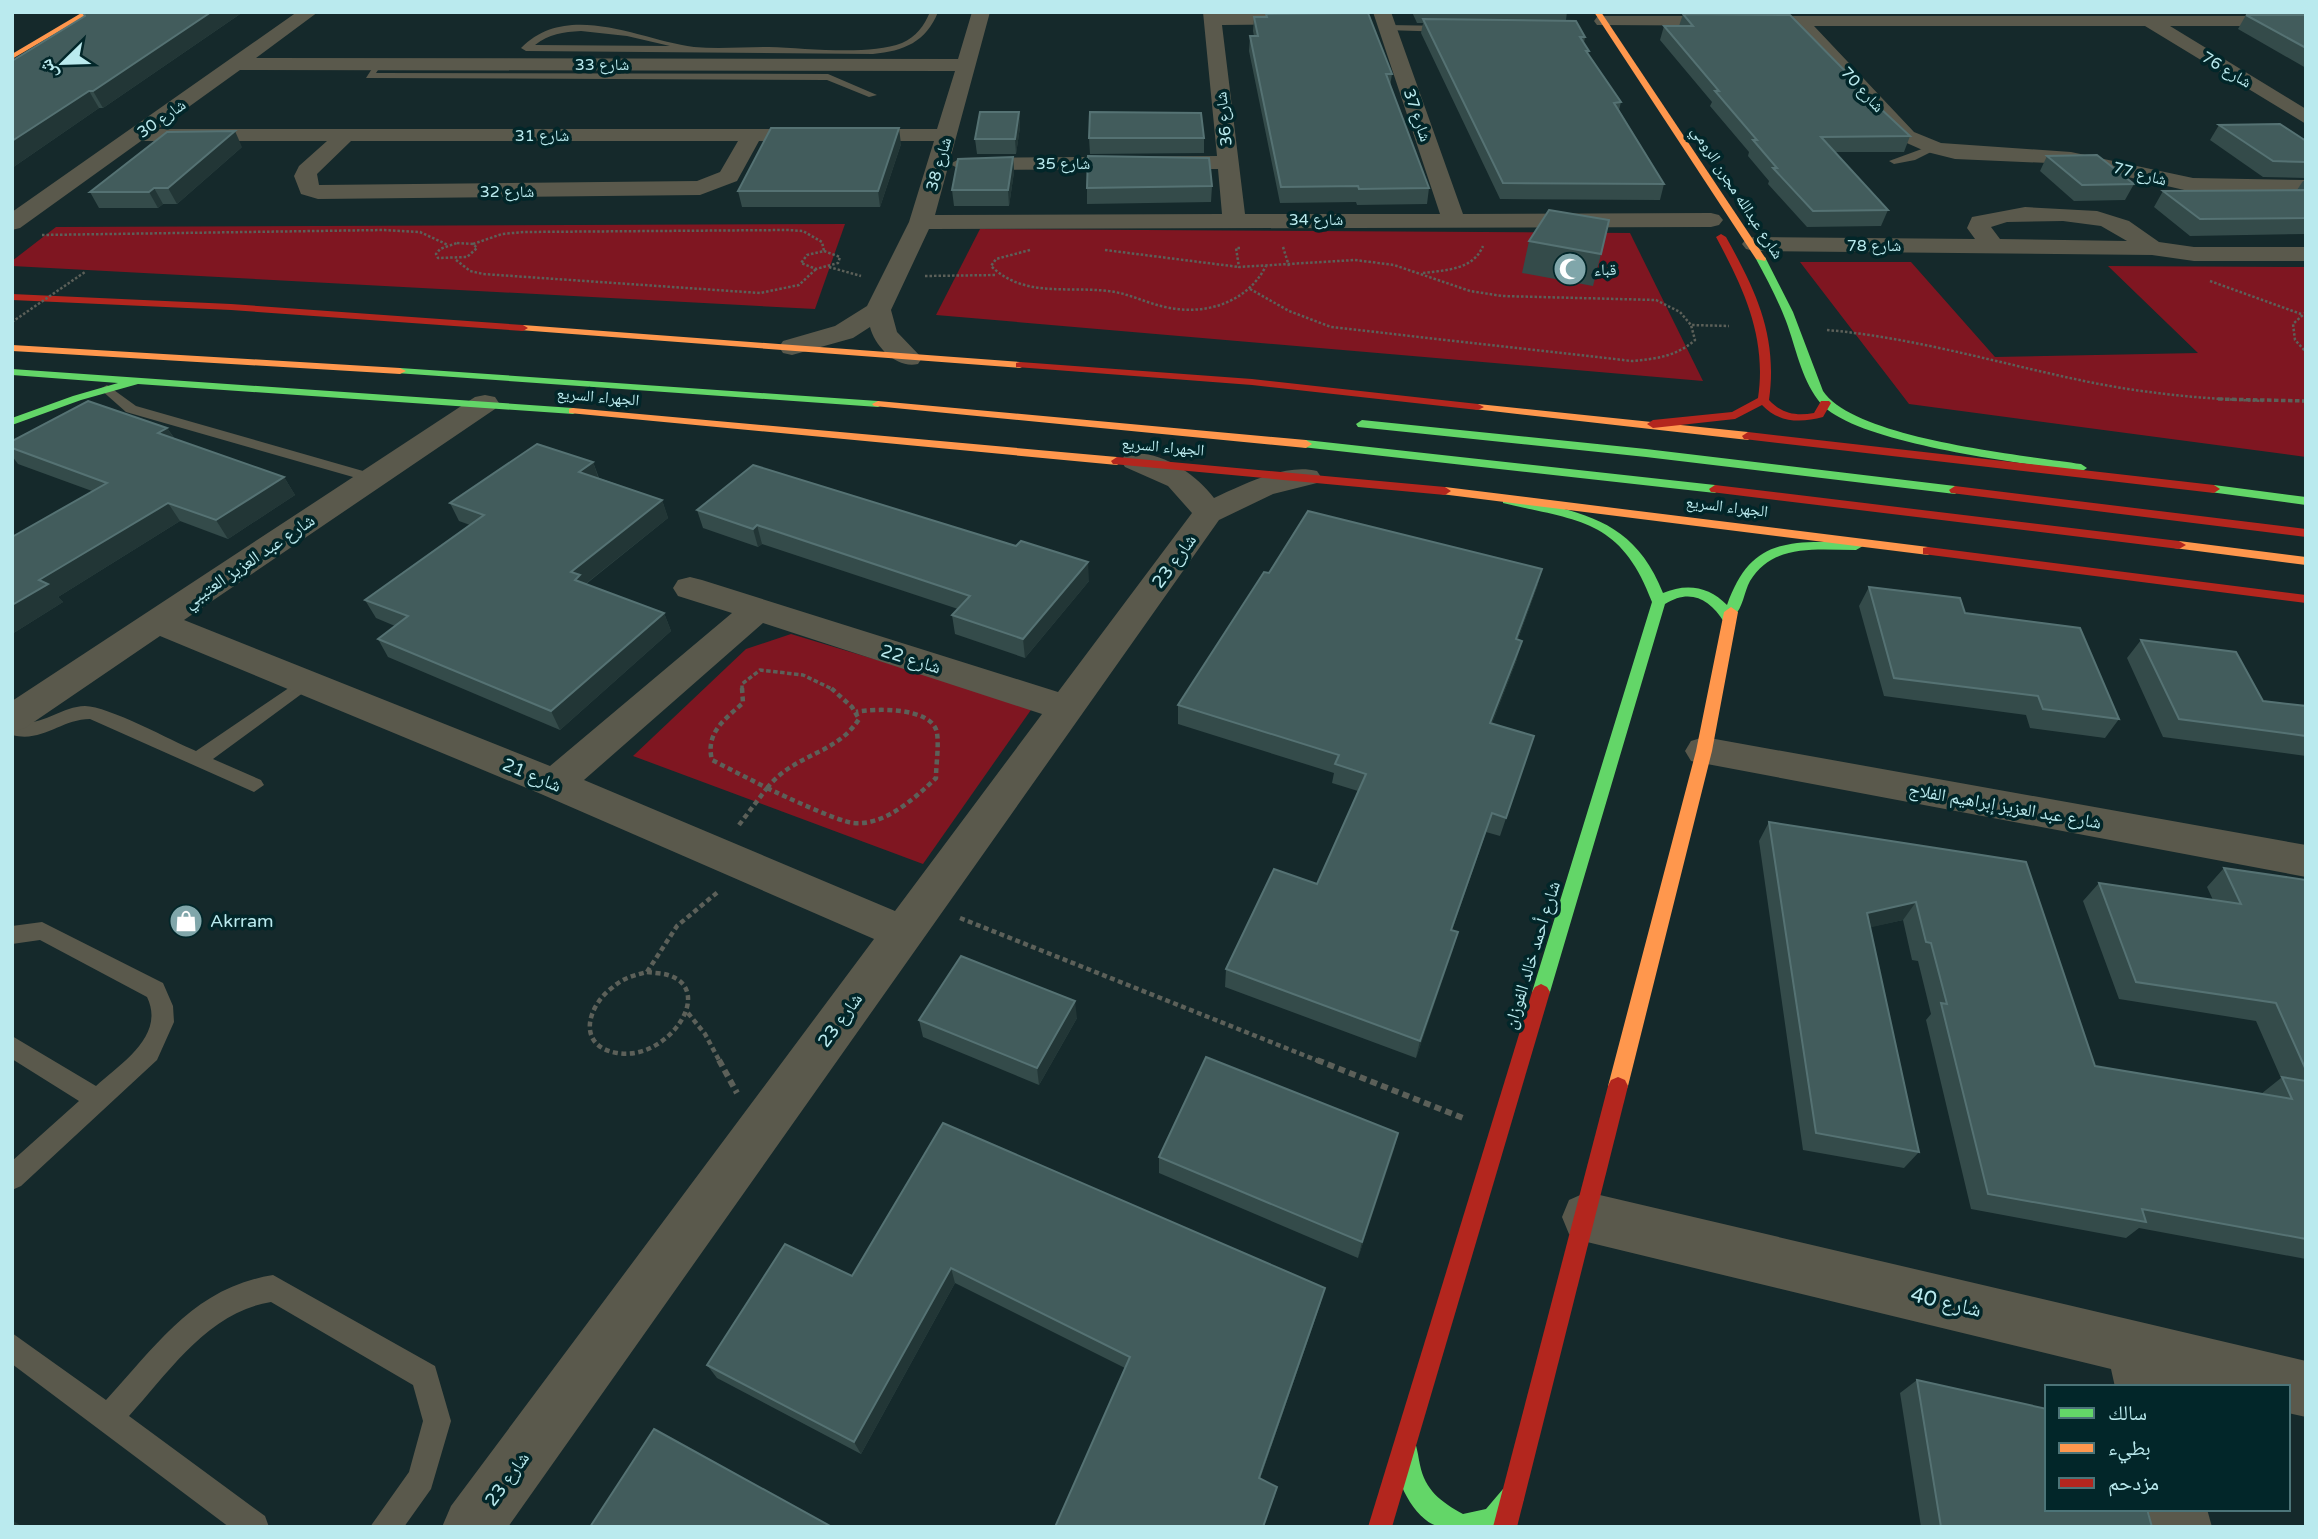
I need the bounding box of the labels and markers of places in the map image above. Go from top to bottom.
mosque icon: قباء [1551,250,1589,288]
place label: قباء [1594,260,1616,280]
shop icon: Akrram [167,902,205,940]
place label: Akrram [210,910,274,932]

